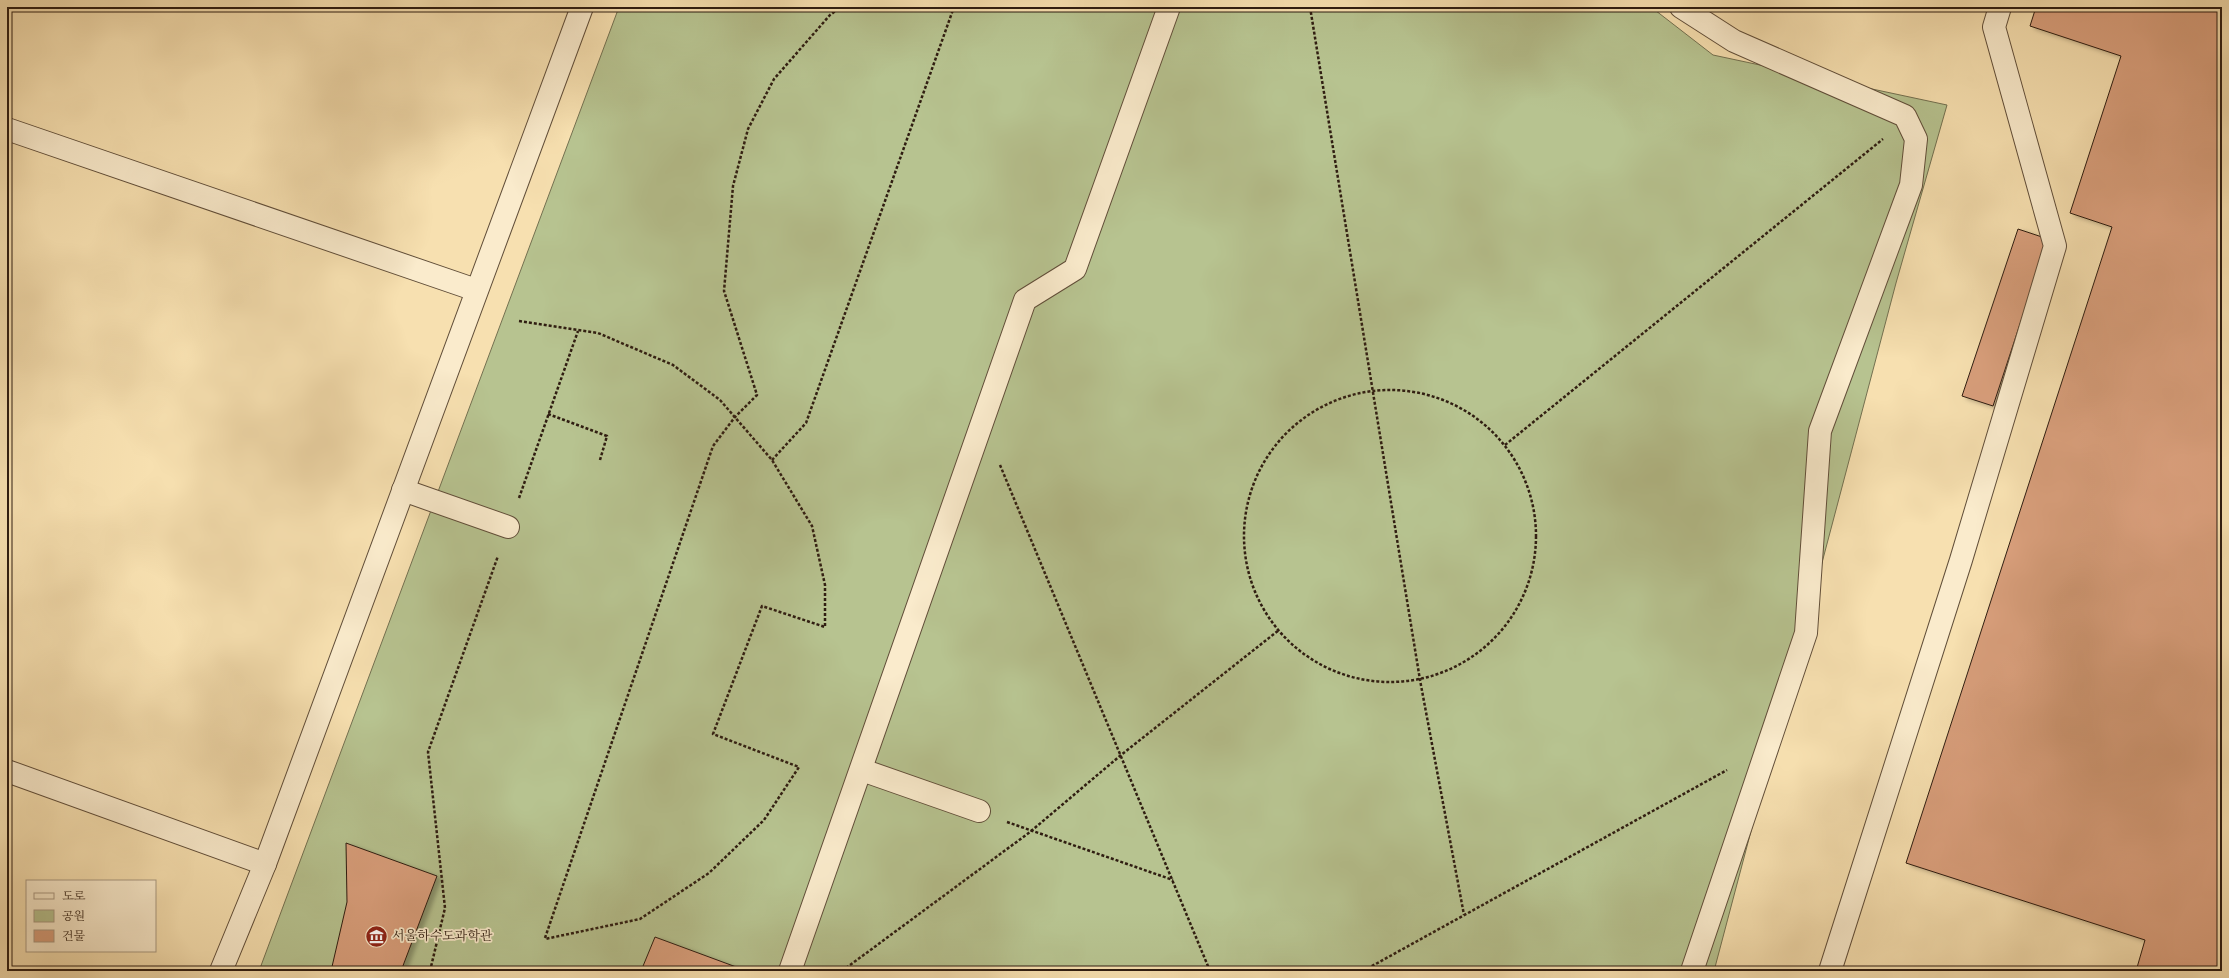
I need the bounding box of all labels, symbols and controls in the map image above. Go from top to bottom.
legend [26,880,156,952]
text: 도로 [62,889,86,904]
text: 공원 [62,909,85,924]
museum icon: 서울하수도과학관 [364,923,390,949]
place label: 서울하수도과학관 [392,928,493,944]
text: 건물 [62,929,86,944]

